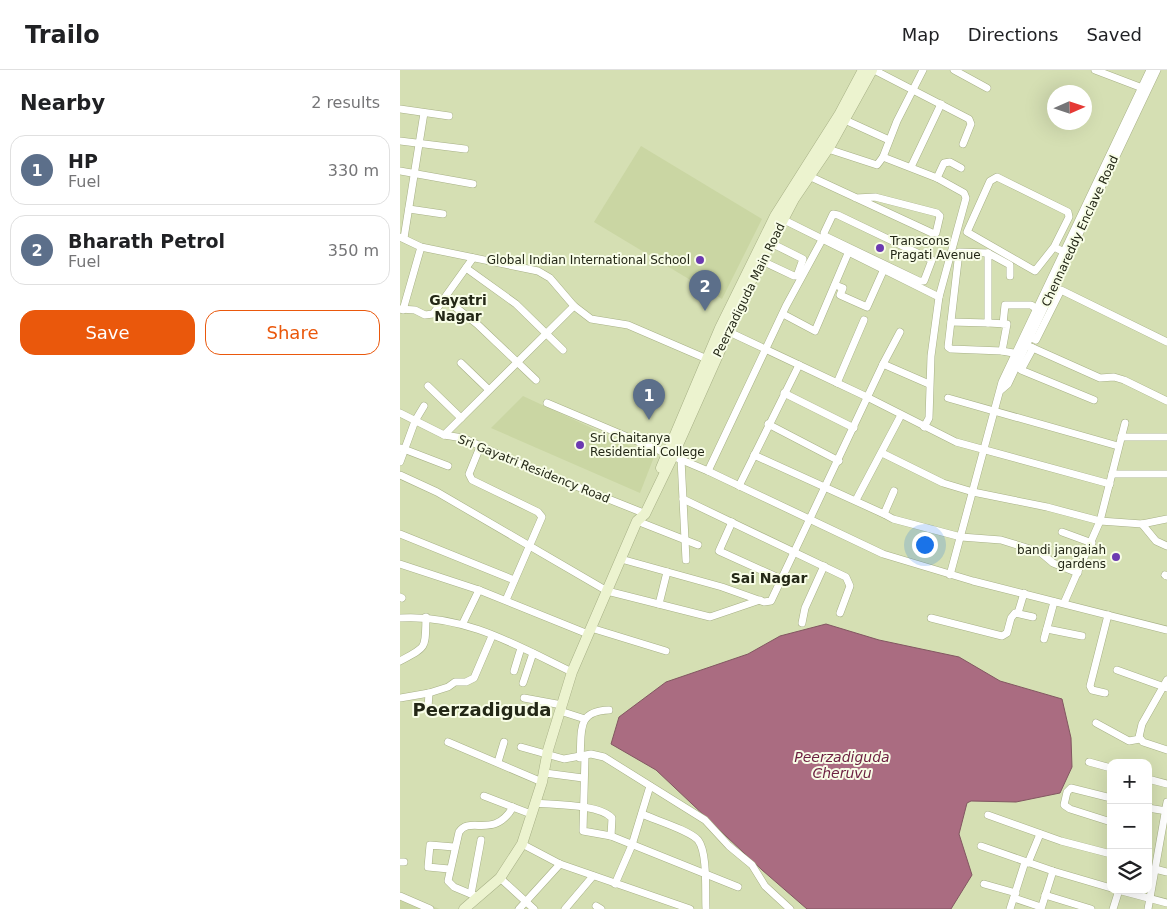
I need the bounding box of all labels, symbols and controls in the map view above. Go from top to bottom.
text: Trailo [25,21,100,49]
text: Map [902,24,940,45]
text: Directions [968,24,1058,45]
text: Saved [1086,24,1142,45]
north arrow [1047,85,1092,130]
text: Nearby [20,91,105,115]
text: 2 results [311,93,380,112]
text: HP [68,150,98,172]
street label: Chennareddy Enclave Road [1039,153,1121,309]
text: 1 [31,161,43,180]
text: 330 m [328,161,379,180]
text: Fuel [68,172,101,191]
street label: Peerzadiguda Main Road [710,221,788,359]
text: Bharath Petrol [68,230,225,252]
place label: Transcons Pragati Avenue [889,234,981,262]
text: 2 [31,241,43,260]
text: 350 m [328,241,379,260]
marker: Transcons Pragati Avenue [874,242,886,254]
text: Fuel [68,252,101,271]
place label: Global Indian International School [487,253,690,267]
marker: Global Indian International School [694,254,706,266]
pin: 2 [689,270,721,311]
district label: Gayatri Nagar [429,292,487,324]
button: Save [20,310,195,355]
button: Share [205,310,380,355]
pin: 1 [633,379,665,420]
place label: Sri Chaitanya Residential College [590,431,705,459]
street label: Sri Gayatri Residency Road [456,432,612,506]
marker: Sri Chaitanya Residential College [574,439,586,451]
your location [912,532,938,558]
place label: bandi jangaiah gardens [1017,543,1106,571]
marker: bandi jangaiah gardens [1110,551,1122,563]
district label: Sai Nagar [731,570,807,586]
district label: Peerzadiguda [413,699,551,720]
water label: Peerzadiguda Cheruvu [794,749,890,781]
map controls [1107,759,1152,894]
button: + [1107,759,1152,804]
button: − [1107,804,1152,849]
button: layers [1107,849,1152,894]

